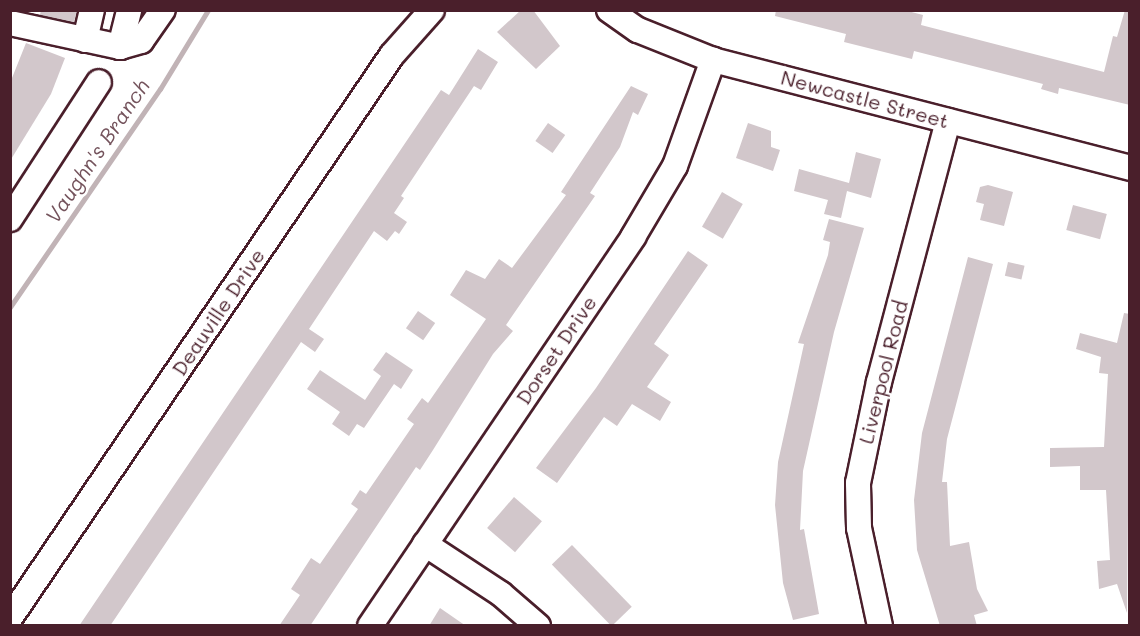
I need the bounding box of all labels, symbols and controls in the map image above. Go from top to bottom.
street label: Newcastle Street [778,65,952,133]
water label: Vaughn's Branch [39,74,155,228]
street label: Deauville Drive [167,244,269,380]
street label: Dorset Drive [511,291,601,409]
street label: Liverpool Road [854,298,912,446]

